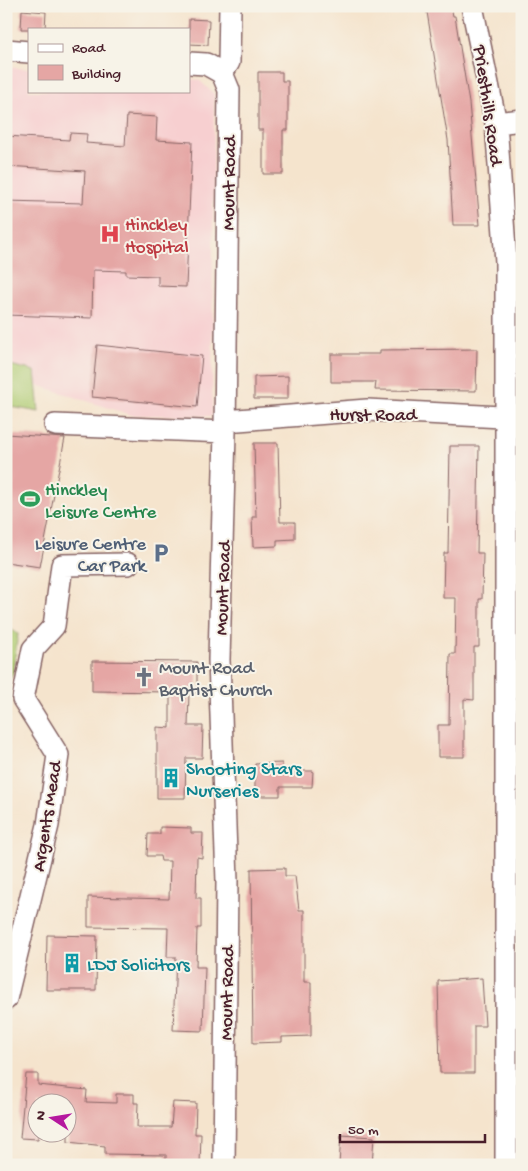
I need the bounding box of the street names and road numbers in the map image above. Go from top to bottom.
street label: Priesthills Road [467,43,507,169]
street label: Mount Road [218,134,243,231]
street label: Hurst Road [329,405,418,428]
street label: Mount Road [211,539,238,636]
street label: Argents Mead [28,758,69,873]
street label: Mount Road [216,944,241,1041]

